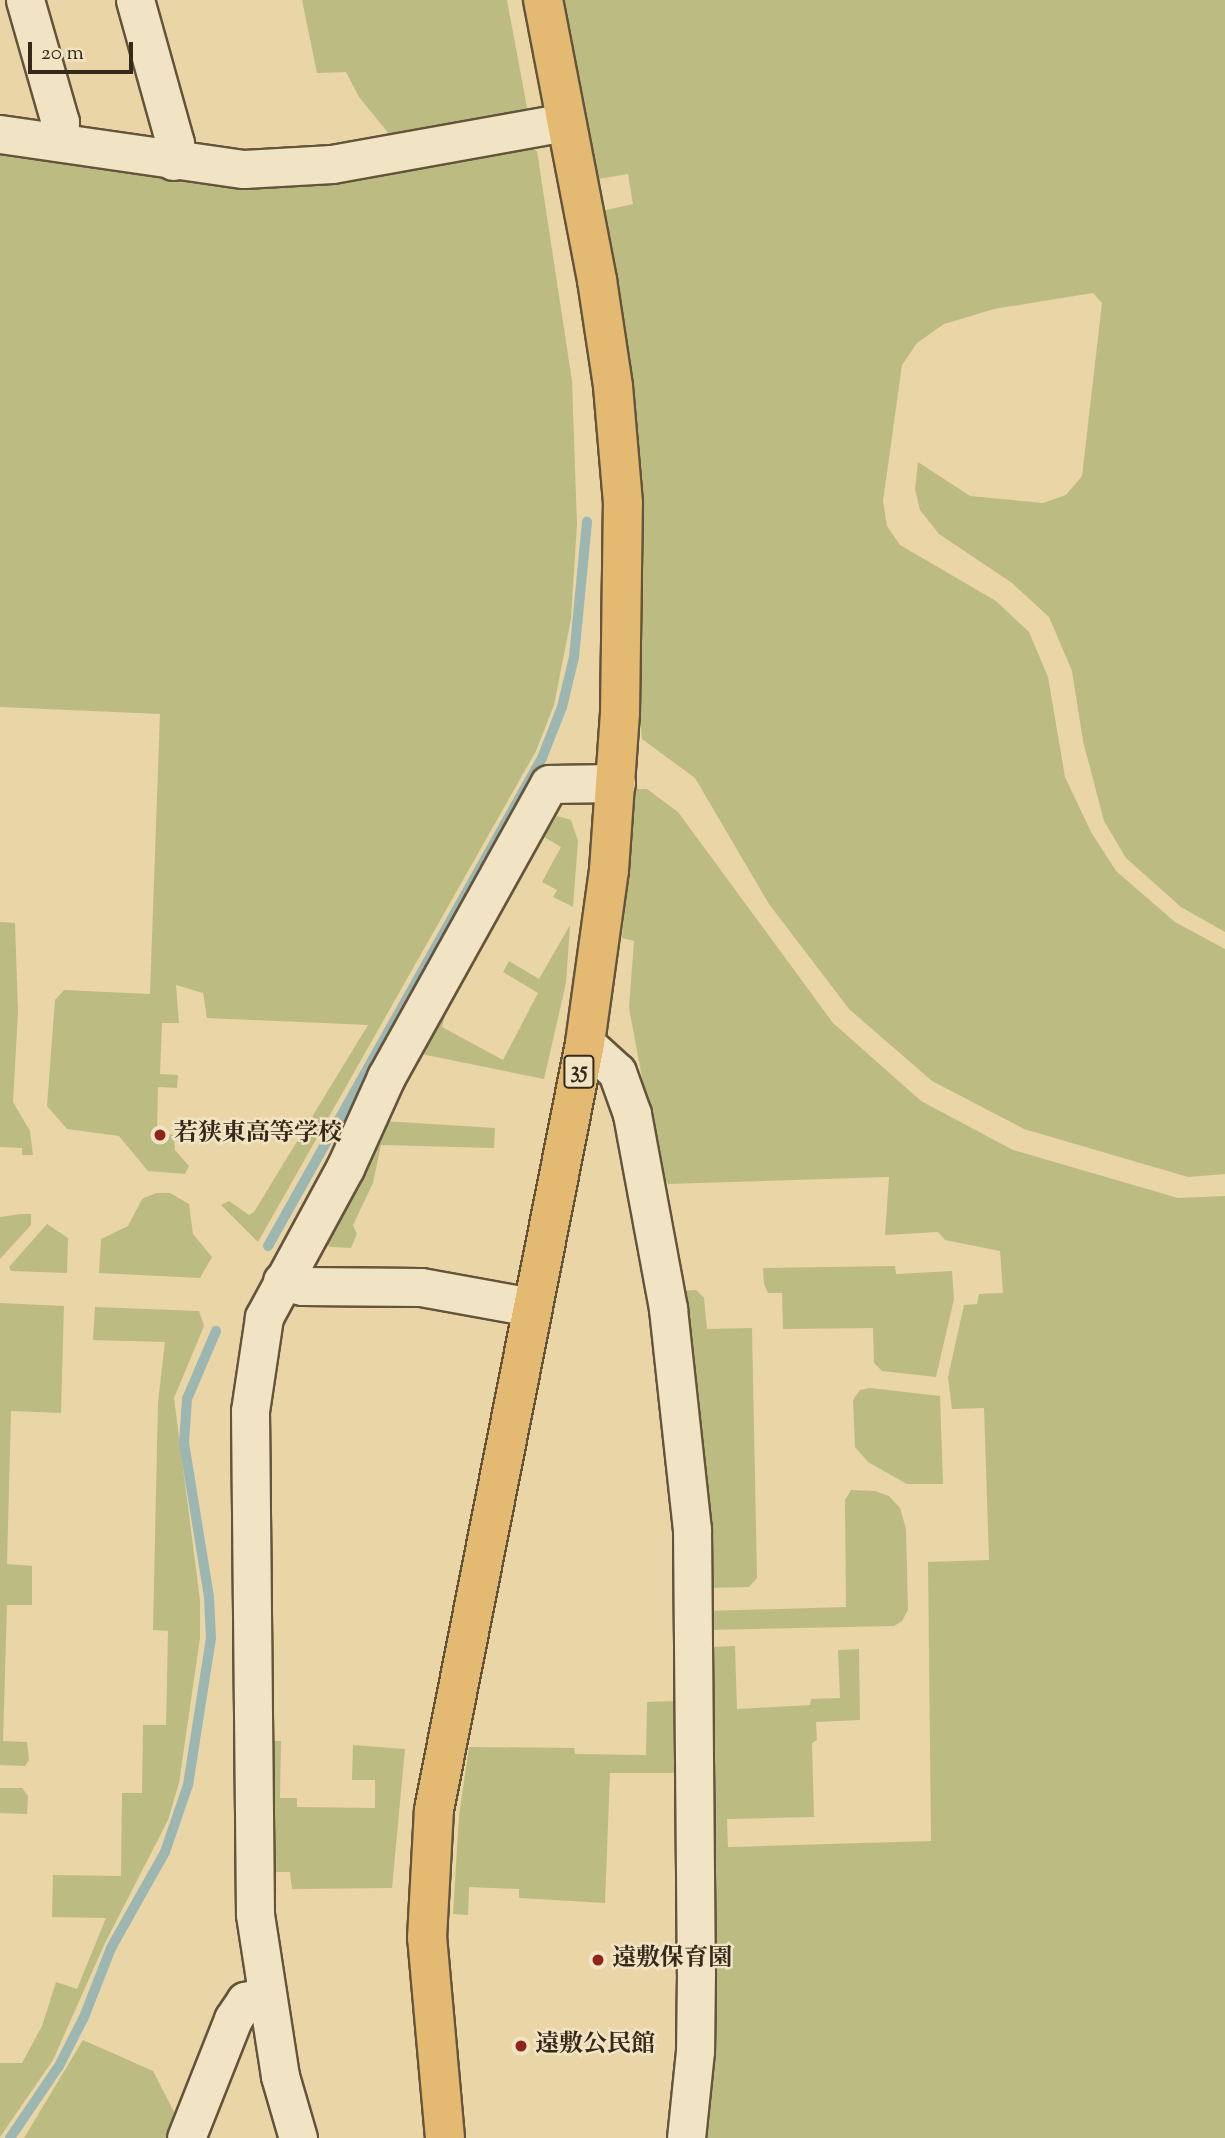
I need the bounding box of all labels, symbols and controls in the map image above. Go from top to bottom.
scale bar [32,28,136,72]
text: 20 m [41,39,84,69]
road number: 35 [563,1052,595,1092]
place label: 若狭東高等学校 [174,1121,342,1149]
marker: 若狭東高等学校 [152,1127,168,1143]
place label: 遠敷保育園 [612,1946,732,1974]
marker: 遠敷保育園 [590,1952,606,1968]
place label: 遠敷公民館 [535,2032,655,2060]
marker: 遠敷公民館 [513,2038,529,2054]

